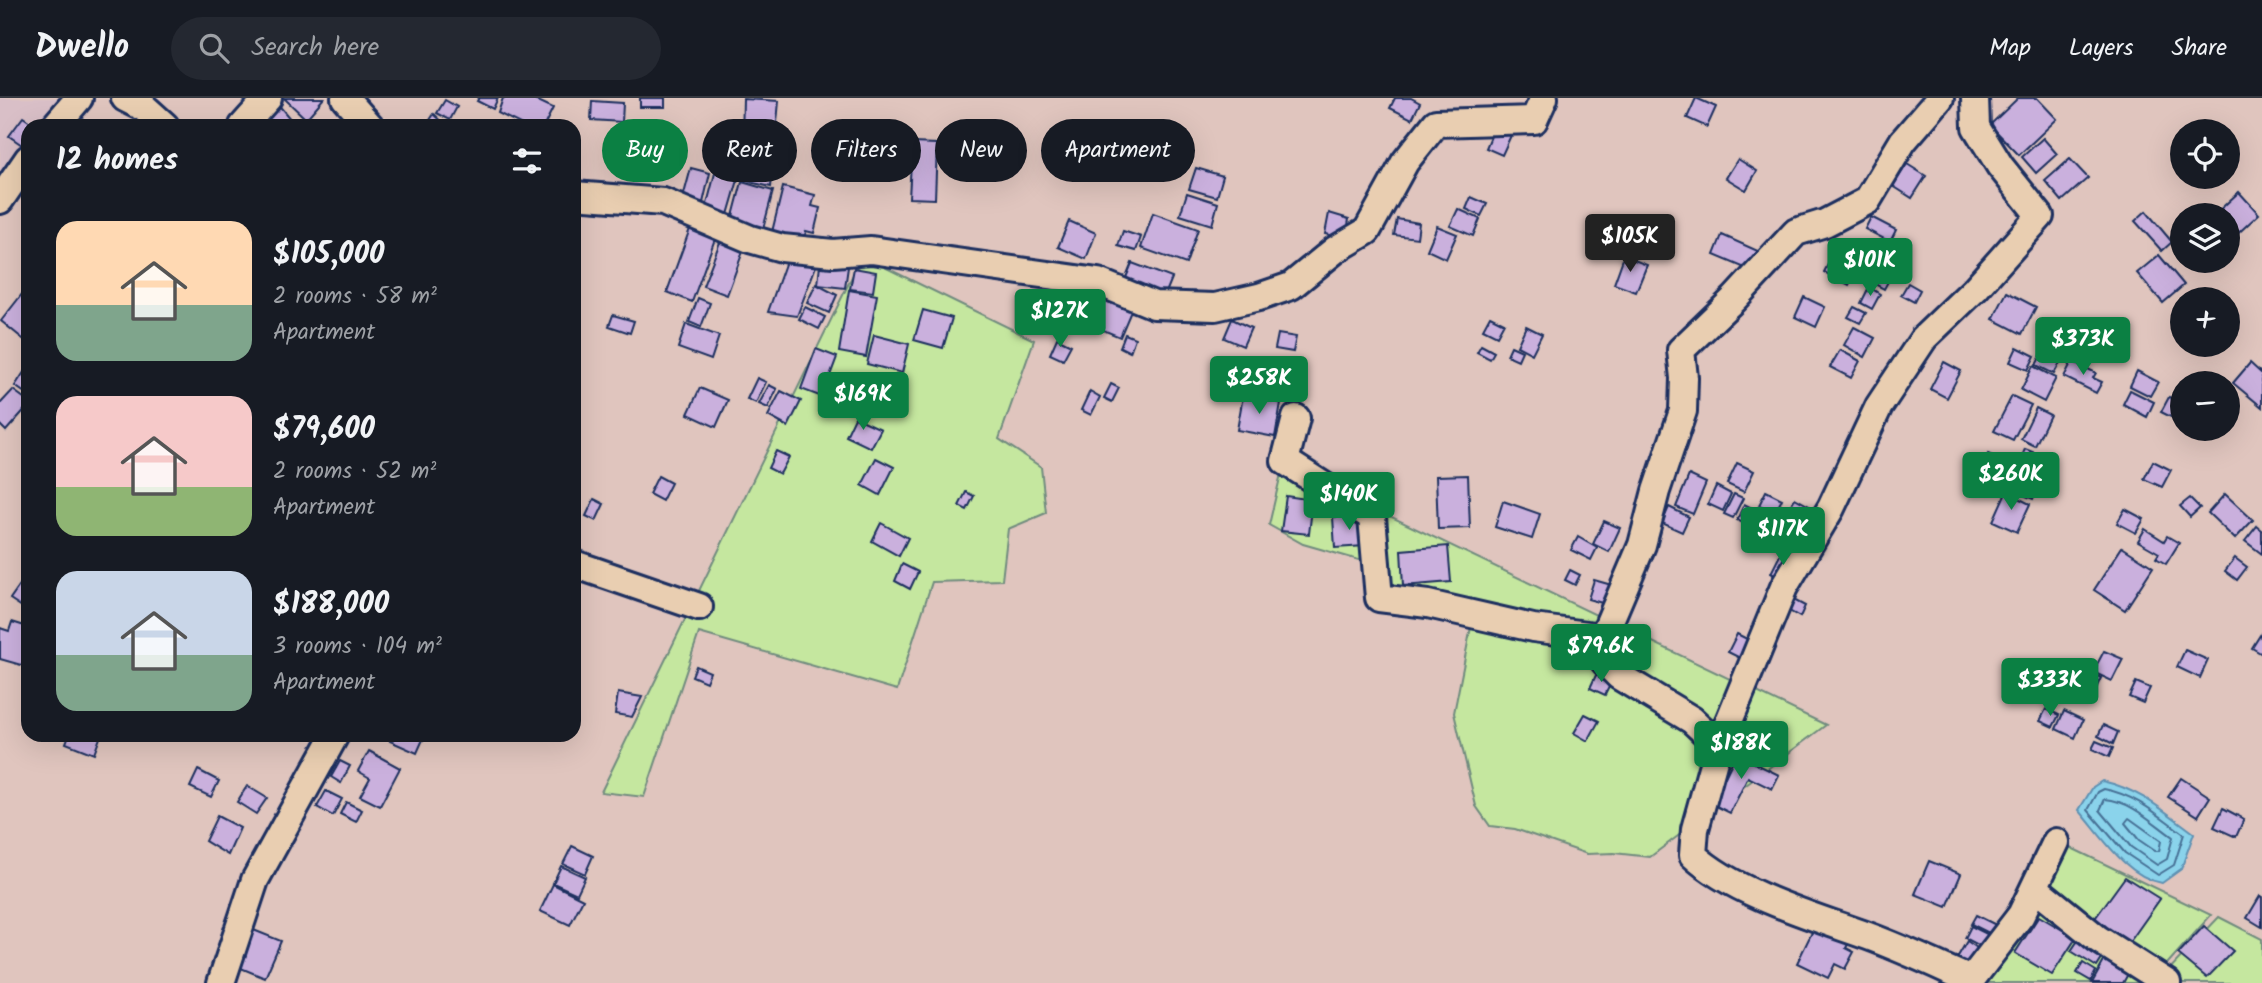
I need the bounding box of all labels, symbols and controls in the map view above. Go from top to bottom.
search box [171,17,661,80]
text: Dwello [35,22,129,75]
text: Search here [251,27,379,69]
icon: search [195,29,233,67]
text: Map [1989,29,2031,68]
text: Layers [2069,29,2133,68]
text: Share [2171,29,2227,68]
chip: Buy [602,119,688,182]
chip: Rent [702,119,797,182]
chip: Filters [811,119,921,182]
chip: New [935,119,1027,182]
chip: Apartment [1041,119,1195,182]
map controls [2170,119,2240,441]
button: locate [2170,119,2240,189]
text: 12 homes [56,137,178,185]
icon: filters [508,142,546,180]
button: layers [2170,203,2240,273]
pin: $105K [1581,214,1679,274]
text: $105K [1601,219,1659,255]
text: $105,000 [273,231,384,279]
pin: $101K [1821,238,1919,298]
text: $101K [1843,243,1897,279]
icon: home [112,249,196,333]
text: 2 rooms · 58 m² [273,279,437,315]
button: + [2170,287,2240,357]
pin: $127K [1011,289,1109,349]
text: $127K [1031,294,1089,330]
text: Apartment [273,315,375,351]
pin: $373K [2034,317,2132,377]
text: $373K [2051,322,2115,358]
pin: $258K [1210,356,1308,416]
text: $258K [1226,361,1292,397]
button: − [2170,371,2240,441]
pin: $169K [814,372,912,432]
text: $169K [834,377,892,413]
text: $79,600 [273,406,375,454]
icon: home [112,424,196,508]
pin: $260K [1962,452,2060,512]
text: 2 rooms · 52 m² [273,454,436,490]
text: $260K [1978,457,2044,493]
pin: $140K [1300,472,1398,532]
text: $140K [1320,477,1378,513]
text: Apartment [273,490,375,526]
pin: $117K [1734,508,1832,567]
text: $117K [1757,512,1809,548]
text: $188,000 [273,581,389,629]
icon: home [112,599,196,683]
pin: $79.6K [1544,624,1658,684]
text: 3 rooms · 104 m² [273,629,442,665]
text: $79.6K [1567,629,1635,665]
pin: $333K [2001,658,2099,718]
text: $333K [2017,663,2083,699]
text: Apartment [273,665,375,701]
pin: $188K [1692,722,1790,781]
text: $188K [1710,726,1772,762]

